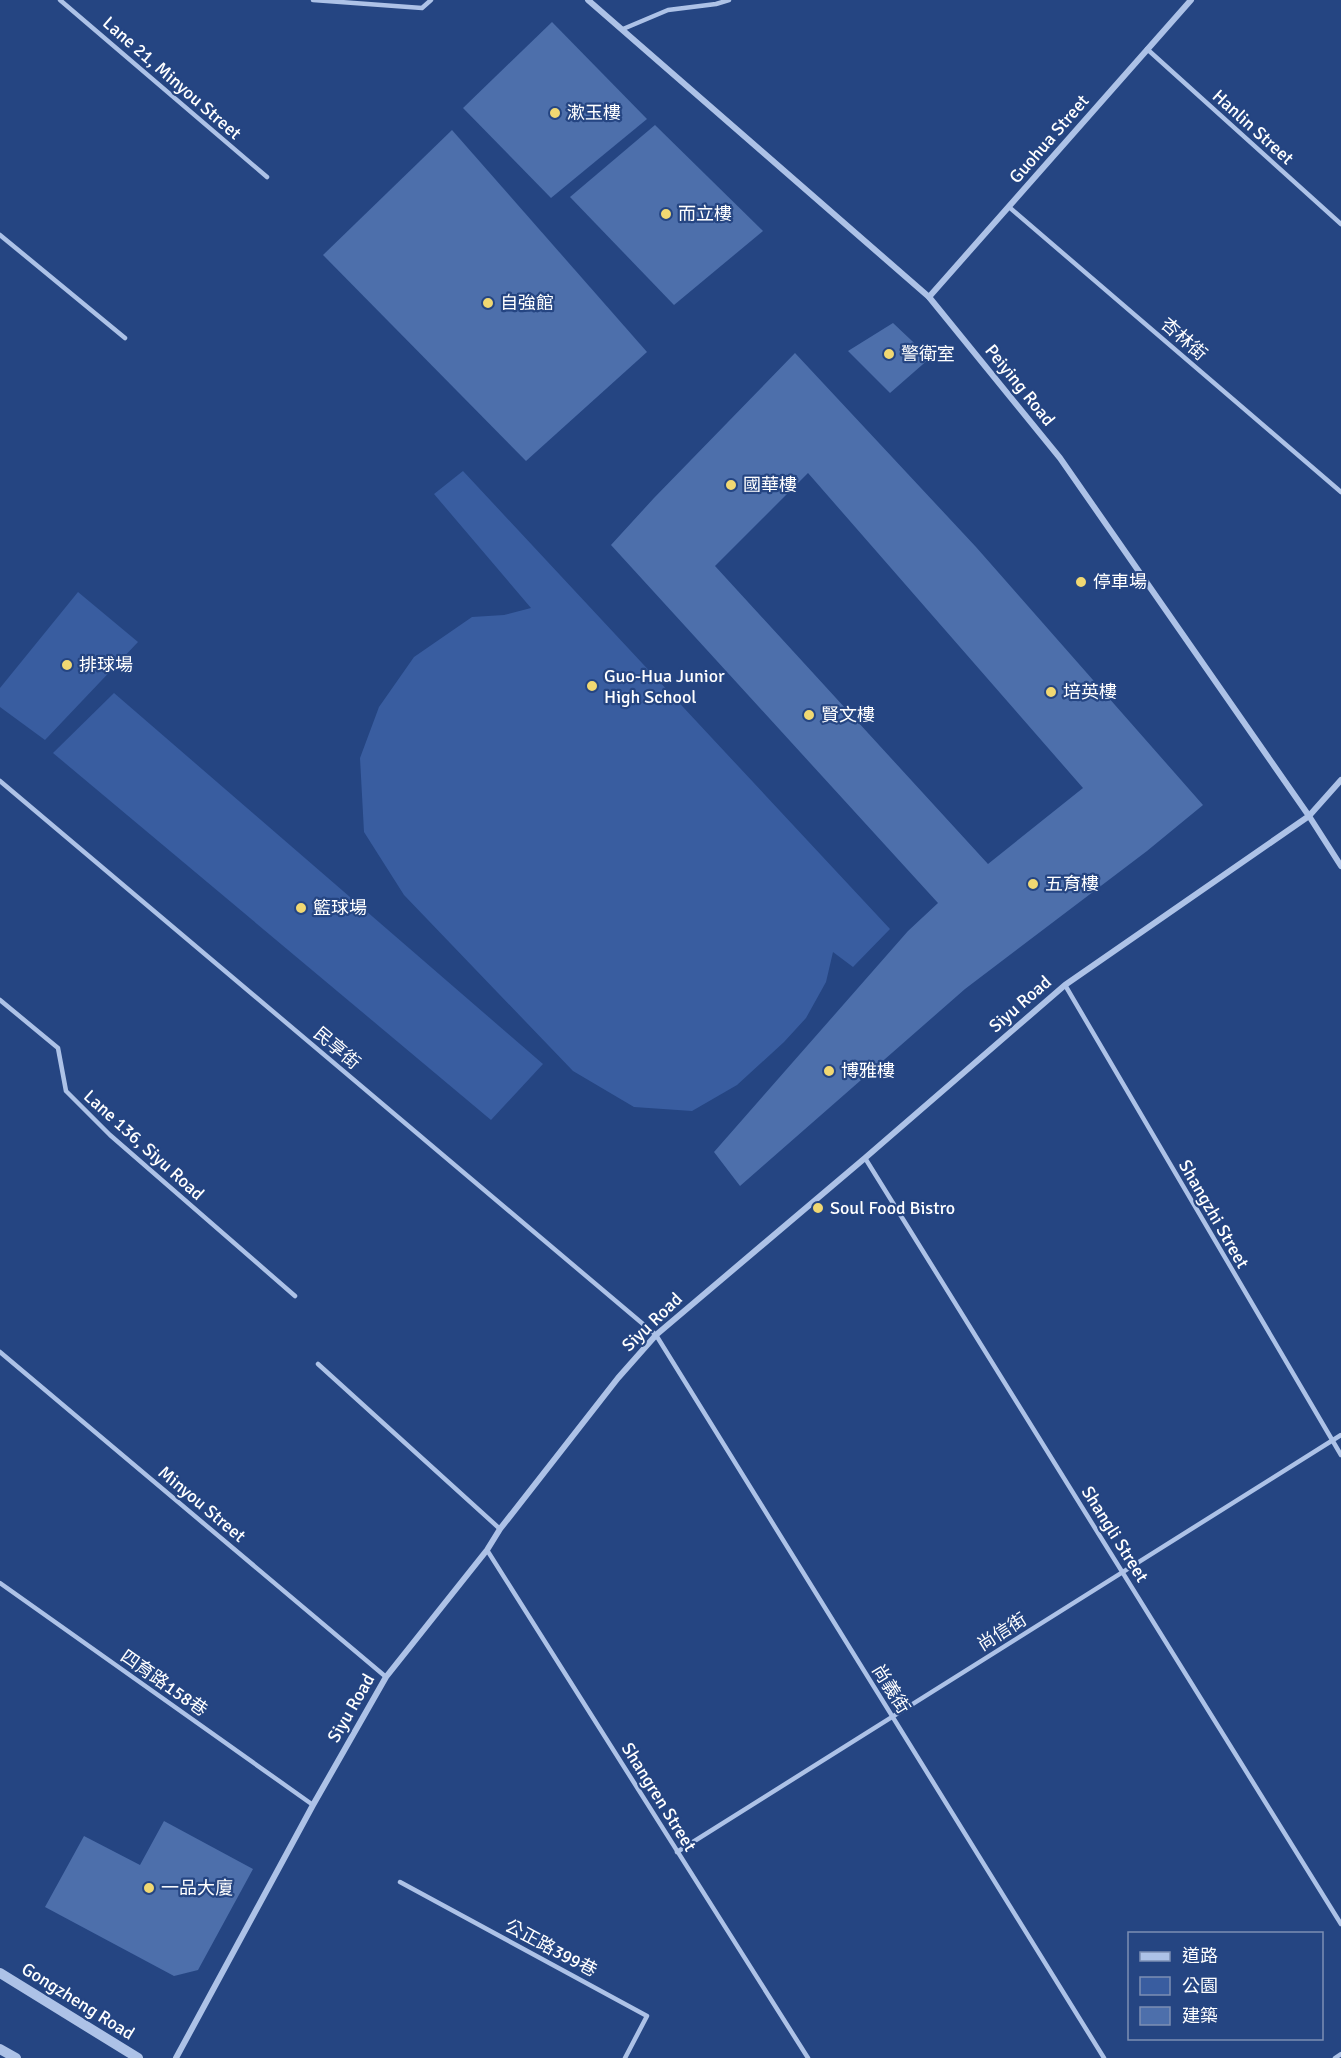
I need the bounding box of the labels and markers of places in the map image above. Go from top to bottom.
place label: 漱玉樓 [567,102,621,124]
marker: 漱玉樓 [548,106,562,120]
place label: 而立樓 [678,203,732,225]
marker: 而立樓 [659,207,673,221]
place label: 自強館 [500,292,554,314]
marker: 自強館 [481,296,495,310]
place label: 警衛室 [901,343,955,365]
marker: 警衛室 [882,347,896,361]
place label: 國華樓 [743,474,797,496]
marker: 國華樓 [724,478,738,492]
place label: 停車場 [1093,571,1147,593]
marker: 停車場 [1074,575,1088,589]
place label: 排球場 [79,654,133,676]
marker: 排球場 [60,658,74,672]
place label: Guo-Hua Junior High School [604,665,725,708]
marker: Guo-Hua Junior High School [585,679,599,693]
place label: 培英樓 [1063,681,1117,703]
marker: 培英樓 [1044,685,1058,699]
place label: 賢文樓 [821,704,875,726]
marker: 賢文樓 [802,708,816,722]
place label: 五育樓 [1045,873,1099,895]
marker: 五育樓 [1026,877,1040,891]
place label: 籃球場 [313,897,367,919]
marker: 籃球場 [294,901,308,915]
place label: 博雅樓 [841,1060,895,1082]
marker: 博雅樓 [822,1064,836,1078]
place label: Soul Food Bistro [830,1197,955,1219]
marker: Soul Food Bistro [811,1201,825,1215]
place label: 一品大廈 [161,1877,233,1899]
marker: 一品大廈 [142,1881,156,1895]

